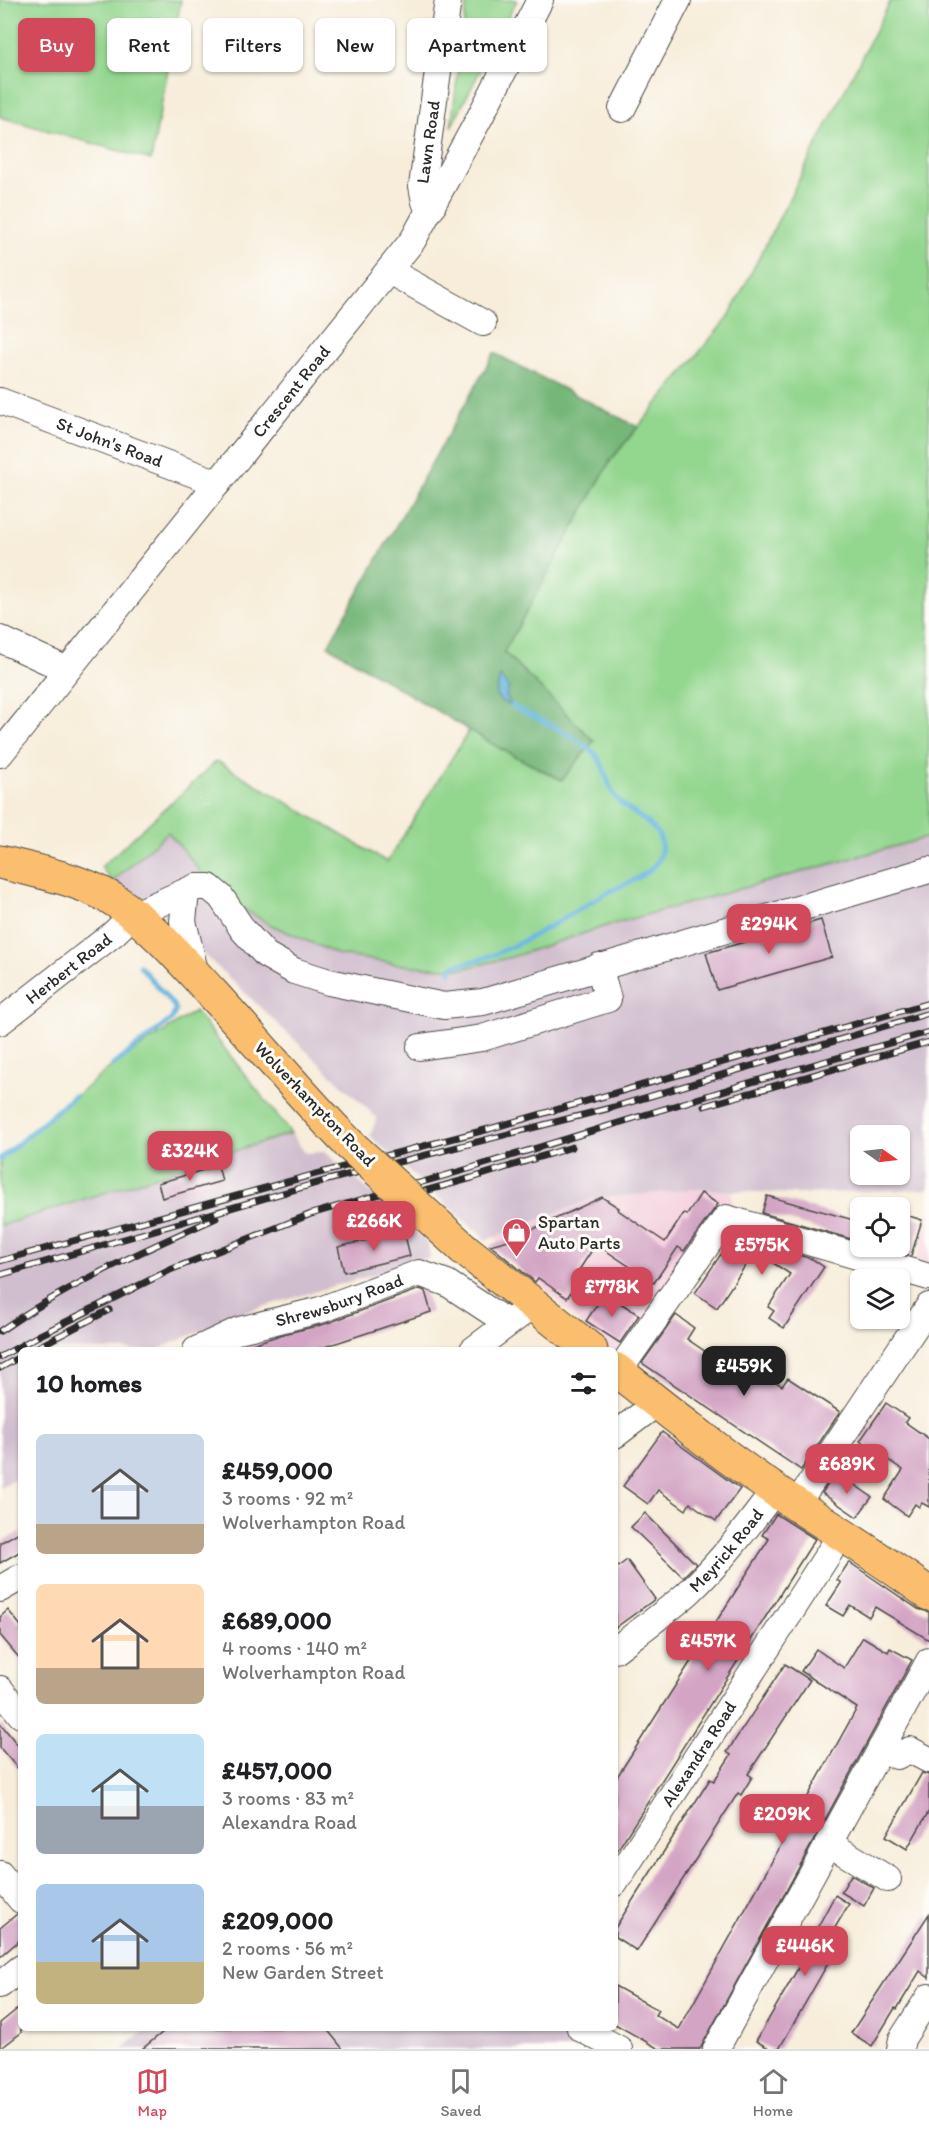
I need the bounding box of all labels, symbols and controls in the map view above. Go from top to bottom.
chip: Buy [18,18,95,72]
chip: Rent [107,18,191,72]
chip: Filters [203,18,303,72]
chip: New [315,18,395,72]
chip: Apartment [407,18,547,72]
street label: Lawn Road [411,99,445,185]
street label: Crescent Road [247,341,335,442]
street label: St John's Road [53,412,166,472]
pin: £294K [727,904,811,955]
text: £294K [741,911,797,935]
street label: Herbert Road [21,928,116,1009]
street label: Wolverhampton Road [250,1037,380,1171]
north arrow [850,1125,910,1185]
map controls [850,1125,910,1329]
pin: £324K [148,1131,232,1182]
text: £324K [162,1138,218,1162]
button: locate [850,1197,910,1257]
pin: £266K [332,1201,416,1252]
text: £266K [346,1208,402,1232]
place label: Spartan Auto Parts [538,1211,620,1254]
shop icon: Spartan Auto Parts [501,1216,533,1258]
pin: £575K [720,1225,804,1276]
text: £575K [735,1232,789,1256]
pin: £778K [570,1267,654,1318]
street label: Shrewsbury Road [273,1269,406,1332]
button: layers [850,1269,910,1329]
text: £778K [585,1274,639,1298]
pin: £459K [702,1346,786,1397]
text: £459K [716,1353,772,1377]
text: 10 homes [36,1367,142,1399]
icon: filters [567,1367,600,1400]
pin: £689K [805,1444,889,1495]
text: £689K [819,1451,875,1475]
text: £459,000 [222,1454,333,1486]
icon: home [84,1458,156,1530]
text: 3 rooms · 92 m² [222,1486,353,1510]
street label: Meyrick Road [684,1504,768,1597]
text: Wolverhampton Road [222,1510,405,1534]
text: £689,000 [222,1604,332,1636]
icon: home [84,1608,156,1680]
pin: £457K [666,1621,750,1672]
text: £457K [680,1628,736,1652]
text: 4 rooms · 140 m² [222,1636,367,1660]
text: Wolverhampton Road [222,1660,405,1684]
street label: Alexandra Road [656,1697,741,1811]
text: £457,000 [222,1754,332,1786]
icon: home [84,1758,156,1830]
text: 3 rooms · 83 m² [222,1786,354,1810]
pin: £209K [740,1794,824,1845]
text: £209K [754,1801,810,1825]
text: Alexandra Road [222,1810,357,1834]
text: £209,000 [222,1904,333,1936]
icon: home [84,1908,156,1980]
pin: £446K [763,1926,847,1977]
text: £446K [776,1933,834,1957]
text: 2 rooms · 56 m² [222,1936,353,1960]
text: New Garden Street [222,1960,384,1984]
tab: Map [136,2065,169,2120]
tab: Saved [440,2065,481,2120]
tab: Home [753,2065,793,2120]

